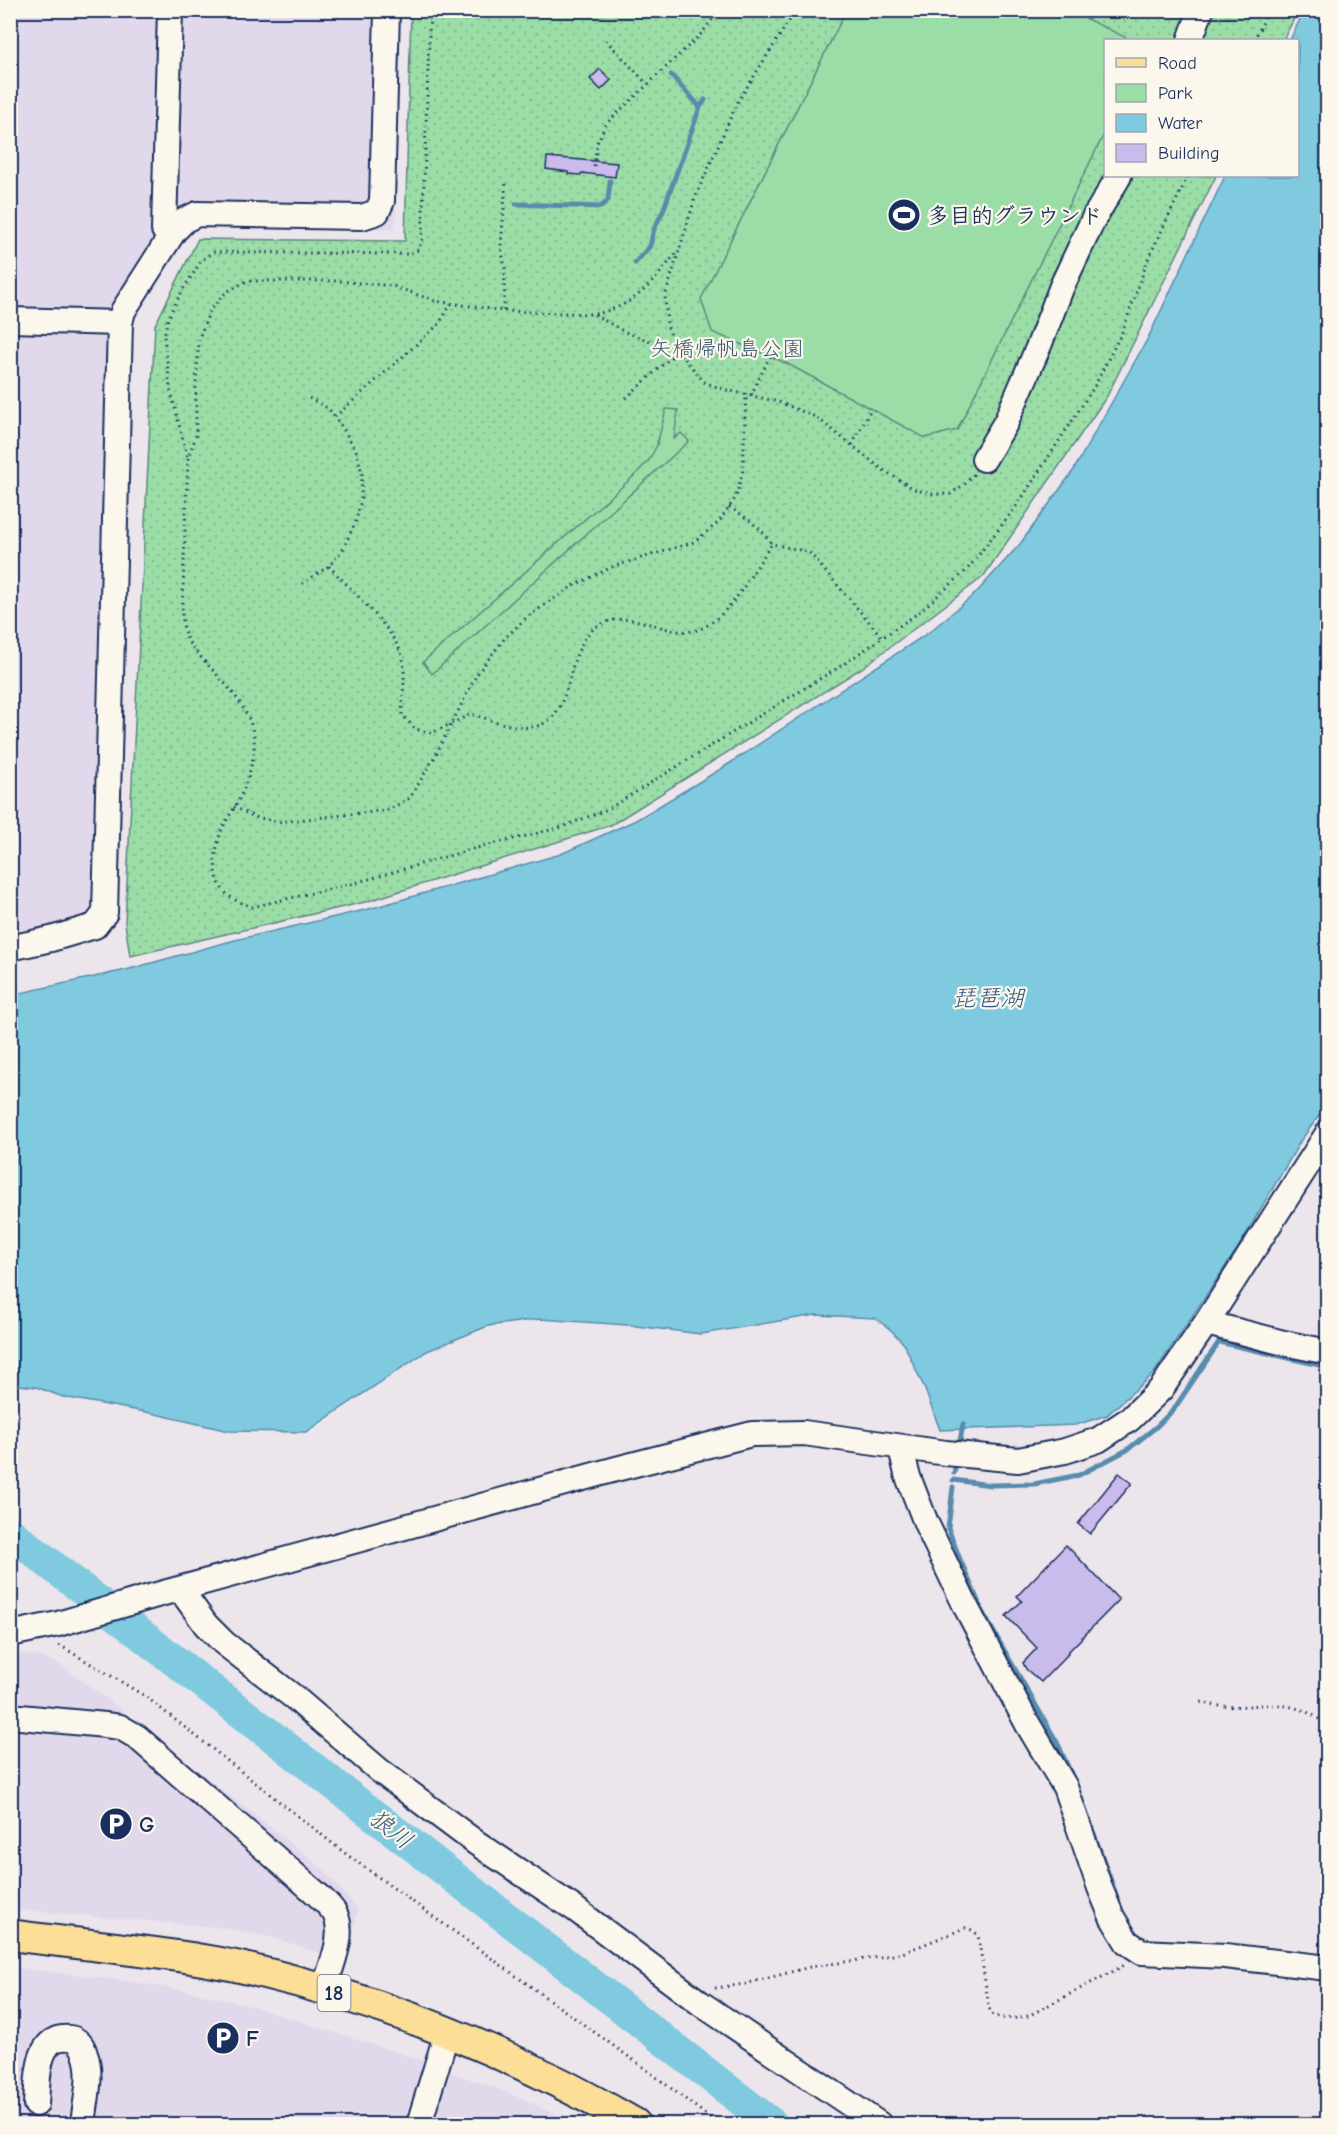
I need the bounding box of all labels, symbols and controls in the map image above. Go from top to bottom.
legend [1104,39,1299,177]
text: Road [1158,53,1197,74]
text: Park [1158,83,1193,104]
text: Water [1158,113,1203,134]
text: Building [1158,143,1220,164]
sports icon: 多目的グラウンド [886,197,922,233]
place label: 多目的グラウンド [927,203,1103,229]
park label: 矢橋帰帆島公園 [650,336,804,362]
water label: 琵琶湖 [952,984,1026,1012]
water label: 狼川 [363,1803,419,1855]
parking icon: G [98,1806,134,1842]
place label: G [139,1812,155,1838]
road number: 18 [318,1975,350,2011]
parking icon: F [205,2020,241,2056]
place label: F [246,2026,259,2052]

